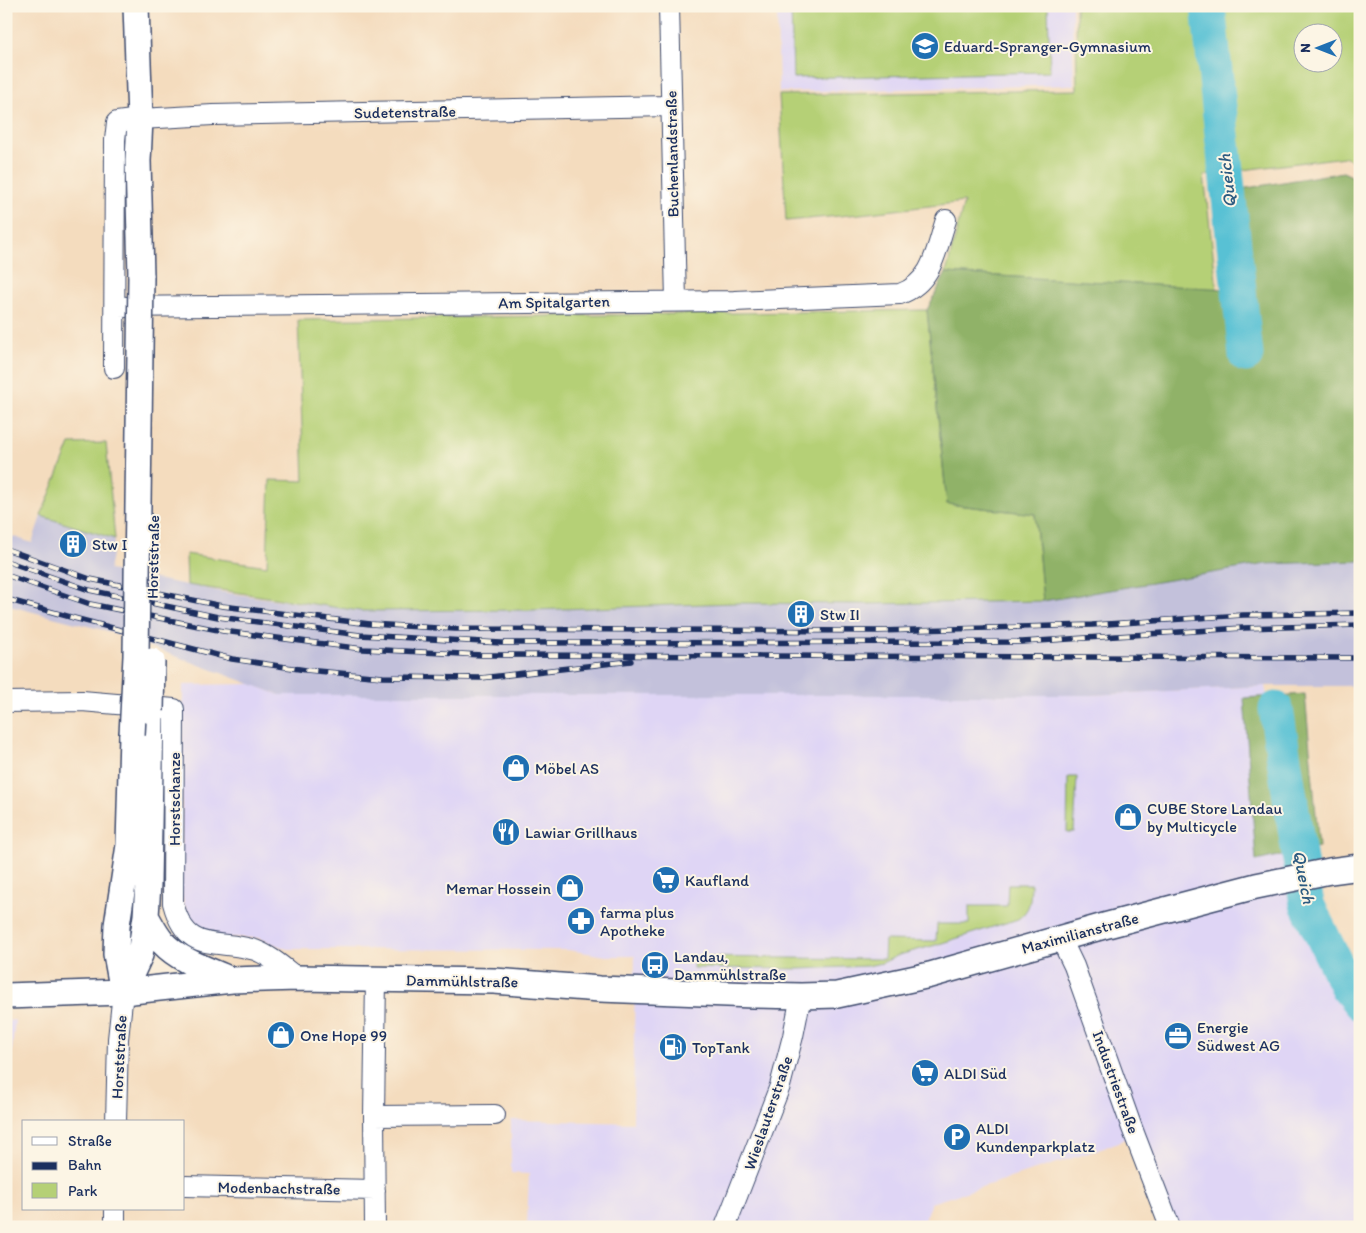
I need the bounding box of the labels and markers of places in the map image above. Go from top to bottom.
school or university icon: Eduard-Spranger-Gymnasium [910,31,940,61]
place label: Eduard-Spranger-Gymnasium [944,37,1152,56]
building icon: Stw I [58,529,88,559]
place label: Stw I [92,535,128,554]
building icon: Stw II [786,599,816,629]
place label: Stw II [820,605,860,624]
shop icon: Möbel AS [501,753,531,783]
place label: Möbel AS [535,759,599,778]
place label: CUBE Store Landau by Multicycle [1147,799,1283,836]
shop icon: CUBE Store Landau by Multicycle [1113,802,1143,832]
restaurant icon: Lawiar Grillhaus [491,817,521,847]
place label: Lawiar Grillhaus [525,823,637,842]
supermarket icon: Kaufland [651,865,681,895]
place label: Kaufland [685,871,749,890]
shop icon: Memar Hossein [555,873,585,903]
place label: Memar Hossein [446,879,551,898]
place label: farma plus Apotheke [600,903,674,940]
pharmacy icon: farma plus Apotheke [566,906,596,936]
place label: Landau, Dammühlstraße [674,947,786,984]
bus stop icon: Landau, Dammühlstraße [640,950,670,980]
place label: Energie Südwest AG [1197,1018,1280,1055]
shop icon: One Hope 99 [266,1020,296,1050]
office icon: Energie Südwest AG [1163,1021,1193,1051]
place label: One Hope 99 [300,1026,387,1045]
fuel station icon: TopTank [658,1032,688,1062]
place label: TopTank [692,1038,750,1057]
supermarket icon: ALDI Süd [910,1058,940,1088]
place label: ALDI Süd [944,1064,1007,1083]
place label: ALDI Kundenparkplatz [976,1119,1096,1156]
parking icon: ALDI Kundenparkplatz [942,1122,972,1152]

